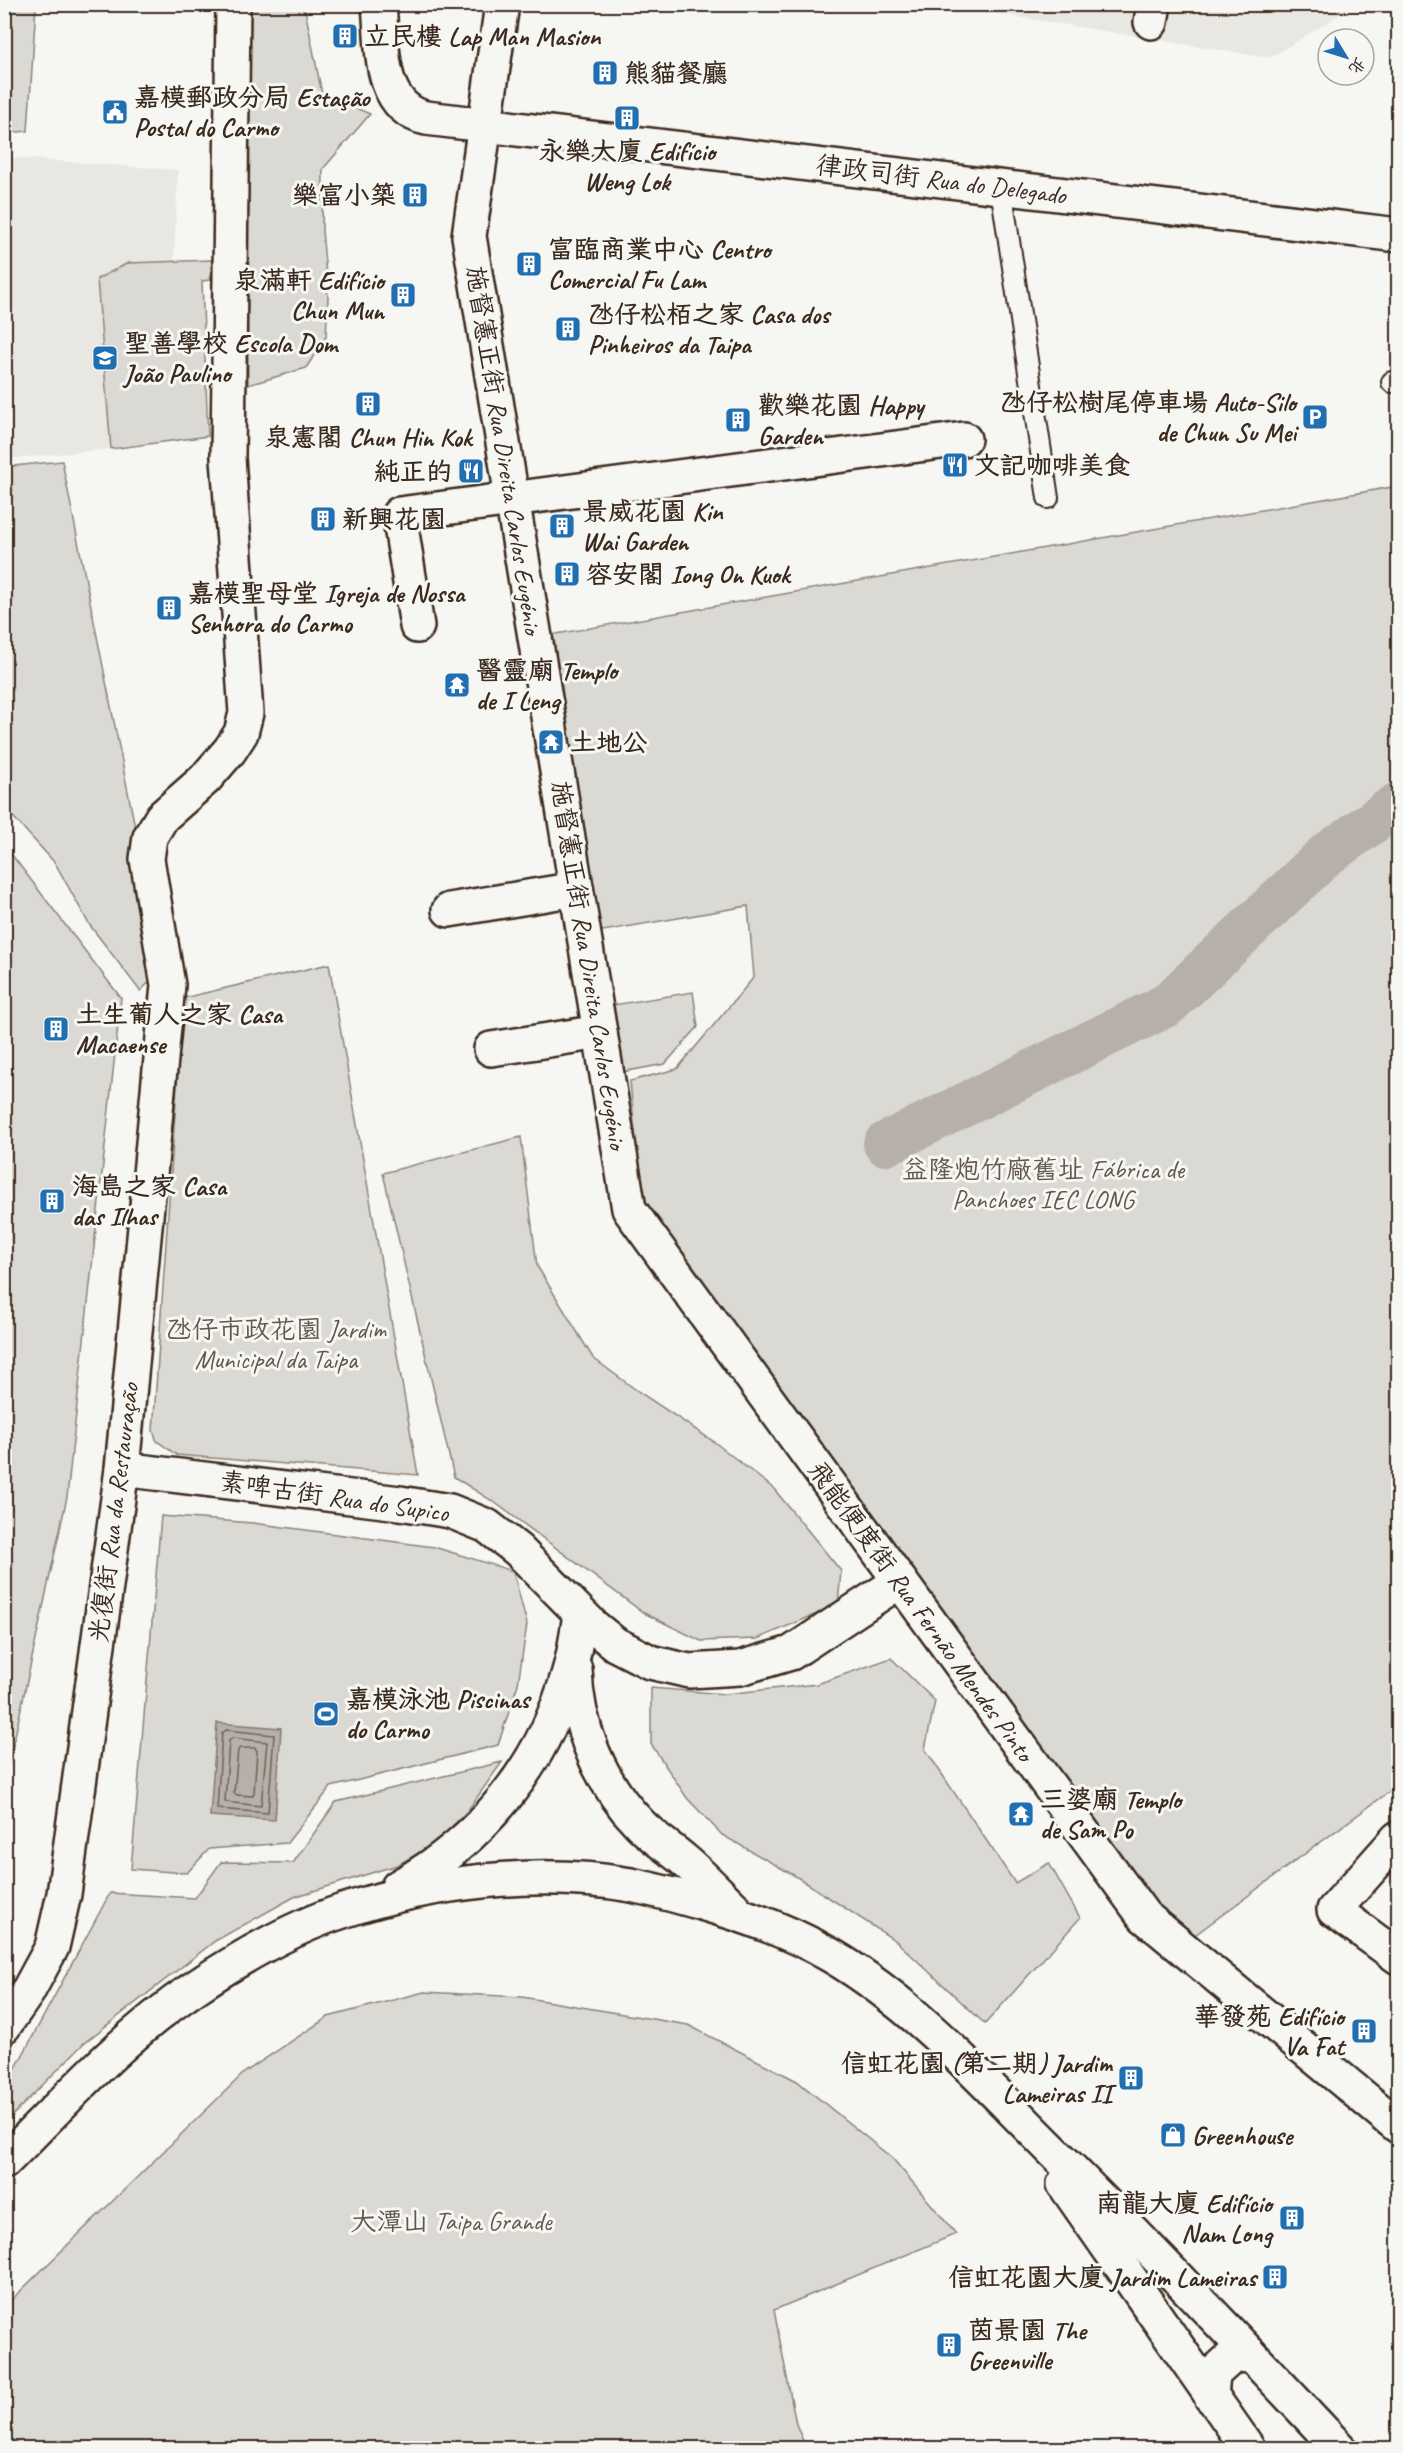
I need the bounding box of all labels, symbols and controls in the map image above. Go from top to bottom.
place label: 立民樓 Lap Man Masion [364,20,601,53]
building icon: 立民樓 Lap Man Masion [330,21,360,51]
north arrow [1316,27,1376,87]
text: 北 [1344,53,1370,78]
place label: 熊貓餐廳 [624,57,728,90]
building icon: 熊貓餐廳 [590,58,620,88]
place label: 嘉模郵政分局 Estação Postal do Carmo [134,81,371,144]
public building icon: 嘉模郵政分局 Estação Postal do Carmo [100,97,130,127]
building icon: 永樂大廈 Edifício Weng Lok [612,103,642,133]
place label: 永樂大廈 Edifício Weng Lok [539,135,718,198]
street label: 律政司街 Rua do Delegado [814,148,1070,212]
place label: 樂富小築 [292,179,396,212]
building icon: 樂富小築 [400,180,430,210]
place label: 富臨商業中心 Centro Comercial Fu Lam [548,233,773,296]
building icon: 富臨商業中心 Centro Comercial Fu Lam [514,249,544,279]
street label: 施督憲正街 Rua Direita Carlos Eugénio [459,263,550,639]
place label: 泉滿軒 Edifício Chun Mun [234,264,387,327]
building icon: 泉滿軒 Edifício Chun Mun [388,280,418,310]
place label: 氹仔松栢之家 Casa dos Pinheiros da Taipa [588,298,832,361]
building icon: 氹仔松栢之家 Casa dos Pinheiros da Taipa [553,314,583,344]
place label: 聖善學校 Escola Dom João Paulino [122,327,339,390]
school or university icon: 聖善學校 Escola Dom João Paulino [90,343,120,373]
place label: 氹仔松樹尾停車場 Auto-Silo de Chun Su Mei [1000,386,1299,449]
building icon: 泉憲閣 Chun Hin Kok [353,389,383,419]
place label: 歡樂花園 Happy Garden [758,389,926,452]
parking icon: 氹仔松樹尾停車場 Auto-Silo de Chun Su Mei [1300,402,1330,432]
building icon: 歡樂花園 Happy Garden [723,405,753,435]
place label: 泉憲閣 Chun Hin Kok [264,421,474,454]
place label: 文記咖啡美食 [974,449,1130,482]
restaurant icon: 文記咖啡美食 [940,450,970,480]
place label: 純正的 [374,455,452,488]
restaurant icon: 純正的 [456,456,486,486]
place label: 景威花園 Kin Wai Garden [582,495,724,558]
place label: 新興花園 [342,503,446,536]
building icon: 新興花園 [308,504,338,534]
building icon: 景威花園 Kin Wai Garden [547,511,577,541]
place label: 容安閣 Iong On Kuok [586,558,792,591]
building icon: 容安閣 Iong On Kuok [552,559,582,589]
place label: 嘉模聖母堂 Igreja de Nossa Senhora do Carmo [188,577,467,640]
building icon: 嘉模聖母堂 Igreja de Nossa Senhora do Carmo [154,593,184,623]
place label: 醫靈廟 Templo de I Leng [476,654,620,717]
temple icon: 醫靈廟 Templo de I Leng [442,670,472,700]
place label: 土地公 [570,726,648,759]
temple icon: 土地公 [536,727,566,757]
street label: 施督憲正街 Rua Direita Carlos Eugénio [544,778,635,1154]
place label: 土生葡人之家 Casa Macaense [76,998,284,1061]
building icon: 土生葡人之家 Casa Macaense [41,1014,71,1044]
park label: 益隆炮竹廠舊址 Fábrica de Panchoes IEC LONG [902,1153,1186,1216]
place label: 海島之家 Casa das Ilhas [72,1170,228,1233]
building icon: 海島之家 Casa das Ilhas [37,1186,67,1216]
park label: 氹仔市政花園 Jardim Municipal da Taipa [166,1313,388,1376]
street label: 光復街 Rua da Restauração [82,1380,147,1645]
street label: 飛能便度街 Rua Fernão Mendes Pinto [801,1454,1043,1770]
street label: 素啤古街 Rua do Supico [217,1465,452,1530]
place label: 嘉模泳池 Piscinas do Carmo [346,1683,532,1746]
sports icon: 嘉模泳池 Piscinas do Carmo [311,1699,341,1729]
place label: 三婆廟 Templo de Sam Po [1040,1783,1184,1846]
temple icon: 三婆廟 Templo de Sam Po [1006,1799,1036,1829]
place label: 華發苑 Edifício Va Fat [1194,2000,1347,2063]
building icon: 華發苑 Edifício Va Fat [1349,2016,1379,2046]
place label: 信虹花園 (第二期) Jardim Lameiras II [841,2047,1117,2110]
building icon: 信虹花園 (第二期) Jardim Lameiras II [1116,2063,1146,2093]
place label: Greenhouse [1192,2119,1295,2152]
shop icon: Greenhouse [1158,2120,1188,2150]
place label: 南龍大廈 Edifício Nam Long [1096,2187,1275,2250]
building icon: 南龍大廈 Edifício Nam Long [1277,2203,1307,2233]
park label: 大潭山 Taipa Grande [351,2205,553,2238]
place label: 信虹花園大廈 Jardim Lameiras [948,2261,1259,2294]
building icon: 信虹花園大廈 Jardim Lameiras [1260,2262,1290,2292]
place label: 茵景園 The Greenville [968,2314,1088,2377]
building icon: 茵景園 The Greenville [934,2330,964,2360]

